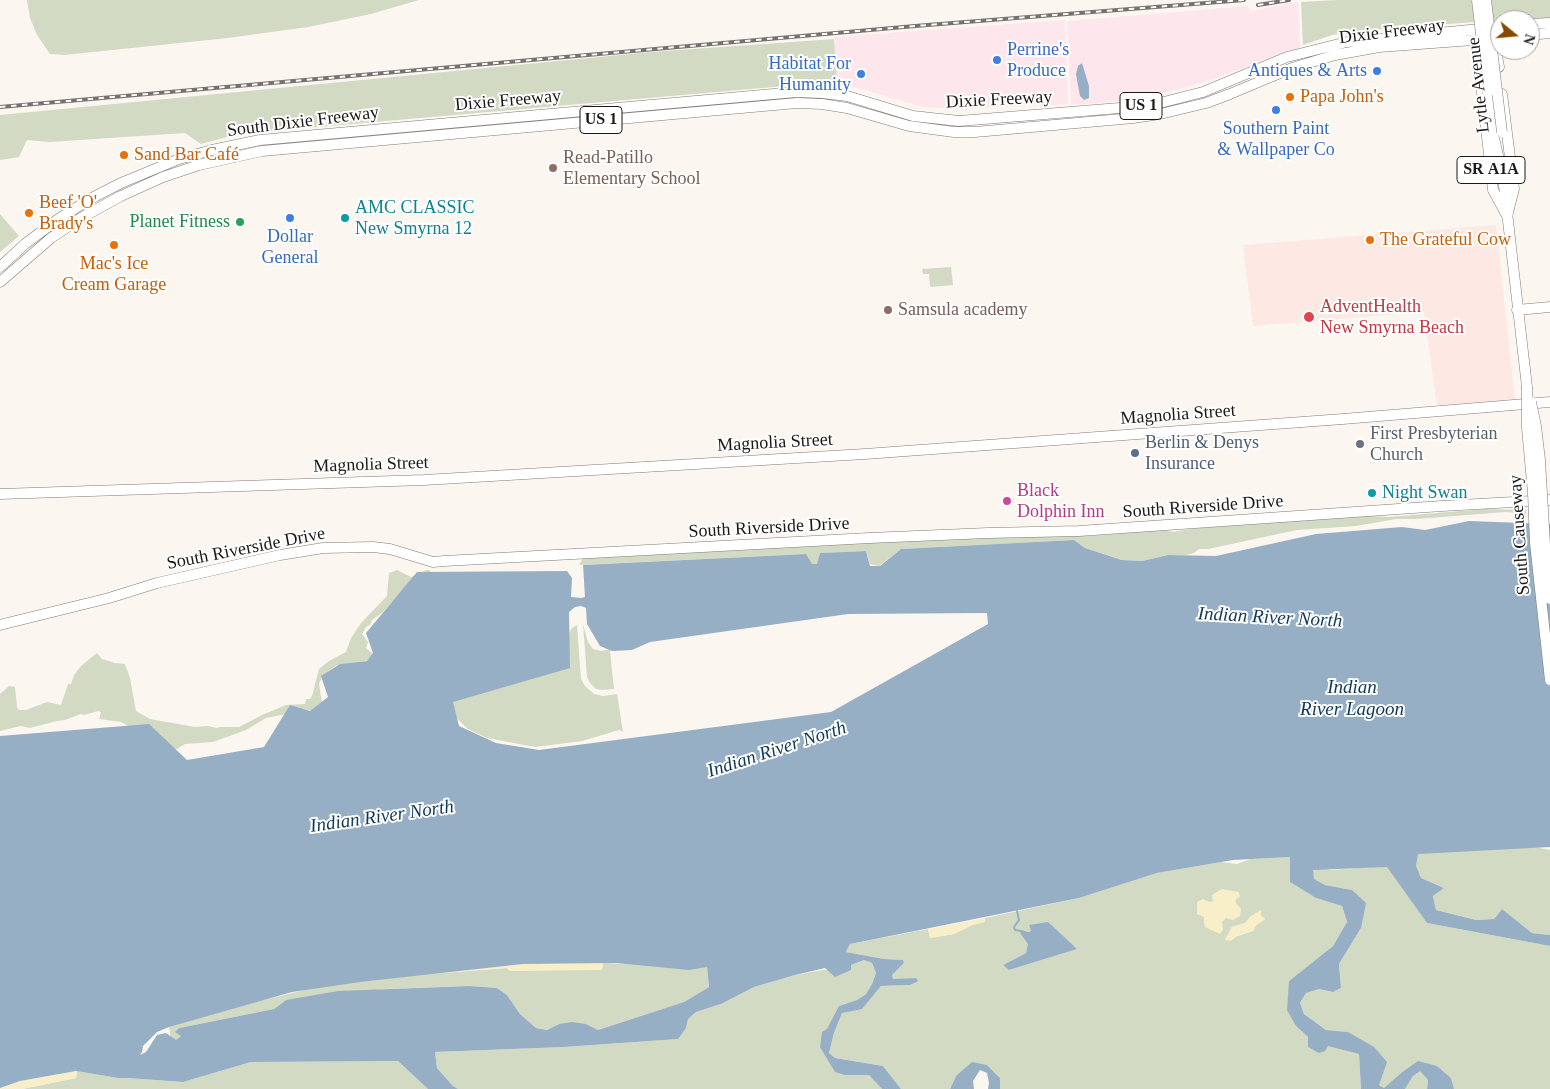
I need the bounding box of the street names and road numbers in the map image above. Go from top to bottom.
street label: Dixie Freeway [1338,15,1446,49]
street label: Lytle Avenue [1463,36,1495,134]
street label: Dixie Freeway [454,86,562,116]
street label: Dixie Freeway [945,86,1053,114]
road number: US 1 [1120,92,1162,120]
street label: South Dixie Freeway [226,102,380,142]
road number: US 1 [580,106,622,134]
road number: SR A1A [1457,156,1525,184]
street label: Magnolia Street [1120,400,1236,430]
street label: Magnolia Street [717,429,833,457]
street label: Magnolia Street [313,452,429,478]
street label: South Causeway [1505,474,1535,596]
street label: South Riverside Drive [1122,491,1284,523]
street label: South Riverside Drive [688,513,850,543]
street label: South Riverside Drive [165,523,327,575]

